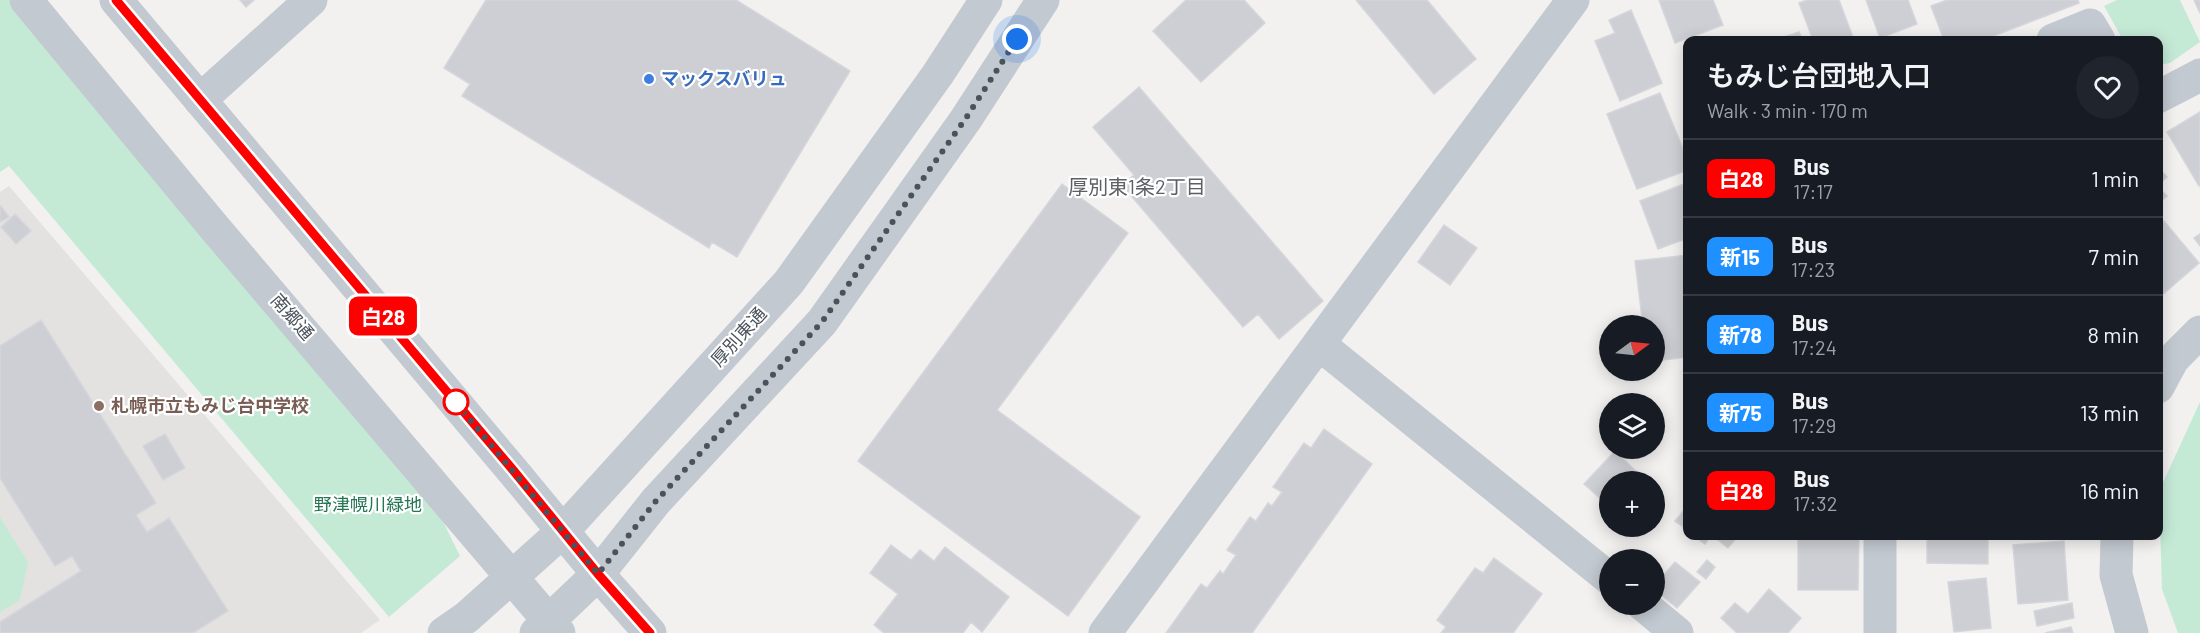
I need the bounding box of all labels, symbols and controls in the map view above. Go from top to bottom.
your location [1002,24,1032,54]
button: heart [2076,56,2139,119]
text: もみじ台団地入口 [1707,58,1931,92]
place label: マックスバリュ [661,67,786,89]
marker: マックスバリュ [642,72,656,86]
text: Walk · 3 min · 170 m [1707,98,1868,122]
text: Bus [1793,153,1830,179]
text: 1 min [2091,165,2139,191]
text: 白28 [1719,166,1763,191]
district label: 厚別東1条2丁目 [1068,174,1206,198]
text: 17:17 [1793,179,1833,203]
text: Bus [1791,231,1828,257]
text: 7 min [2089,243,2139,269]
text: 新15 [1720,244,1760,269]
text: 17:23 [1791,257,1835,281]
street label: 南郷通 [267,289,319,344]
line badge: 白28 [348,296,418,336]
street label: 厚別東通 [706,302,771,370]
text: 白28 [361,304,405,329]
text: Bus [1792,309,1828,335]
north arrow [1599,315,1665,381]
map controls [1599,315,1665,615]
text: 8 min [2087,321,2139,347]
text: 新78 [1719,322,1762,347]
text: 17:24 [1792,335,1837,359]
text: Bus [1792,387,1828,413]
unlabelled marker [443,389,469,415]
button: layers [1599,393,1665,459]
place label: 札幌市立もみじ台中学校 [111,394,309,416]
marker: 札幌市立もみじ台中学校 [92,399,106,413]
text: 13 min [2080,399,2139,425]
text: 新75 [1719,400,1762,425]
text: 17:29 [1792,413,1836,437]
text: Bus [1793,465,1830,491]
button: + [1599,471,1665,537]
text: 16 min [2080,477,2139,503]
text: 白28 [1719,478,1763,503]
text: 17:32 [1793,491,1837,515]
park label: 野津幌川緑地 [314,493,422,515]
button: − [1599,549,1665,615]

